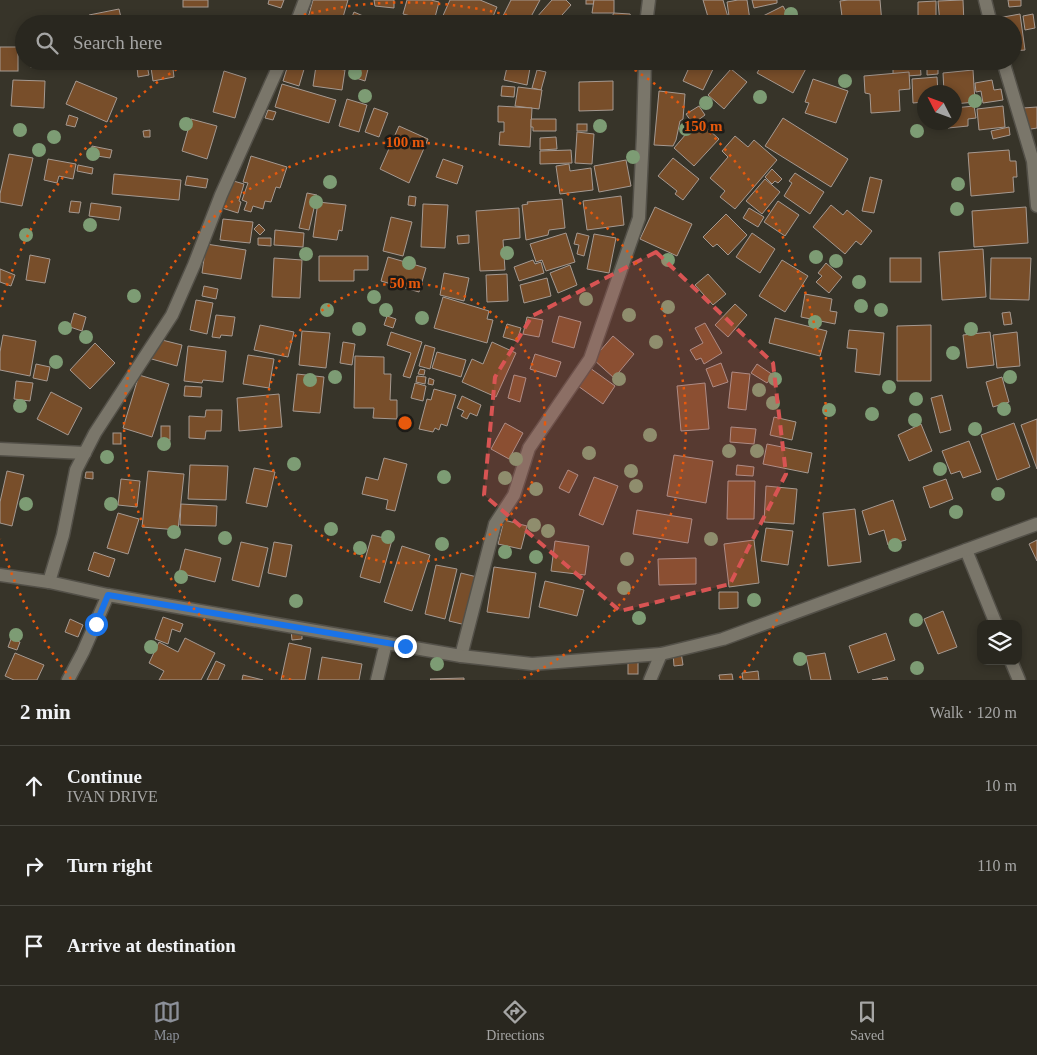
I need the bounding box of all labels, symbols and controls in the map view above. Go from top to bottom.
search box [15,15,1022,70]
icon: search [33,29,61,57]
text: Search here [73,32,162,53]
north arrow [917,85,962,130]
text: 150 m [684,118,723,134]
text: 100 m [386,134,425,150]
text: 50 m [389,275,421,291]
centre of rings [396,414,414,432]
route start [85,613,108,636]
map controls [977,620,1022,665]
button: layers [977,620,1022,665]
route end [394,635,417,658]
text: 2 min [20,700,71,724]
text: Walk · 120 m [930,704,1017,721]
text: Continue [67,766,142,787]
icon: ahead [20,772,48,800]
text: 10 m [985,777,1017,794]
text: IVAN DRIVE [67,788,158,805]
icon: right [20,852,48,880]
text: Turn right [67,855,152,876]
text: 110 m [977,857,1017,874]
icon: arrive [20,932,48,960]
text: Arrive at destination [67,935,236,956]
tab: Map [153,998,181,1044]
tab: Directions [486,998,545,1044]
tab: Saved [850,998,884,1044]

